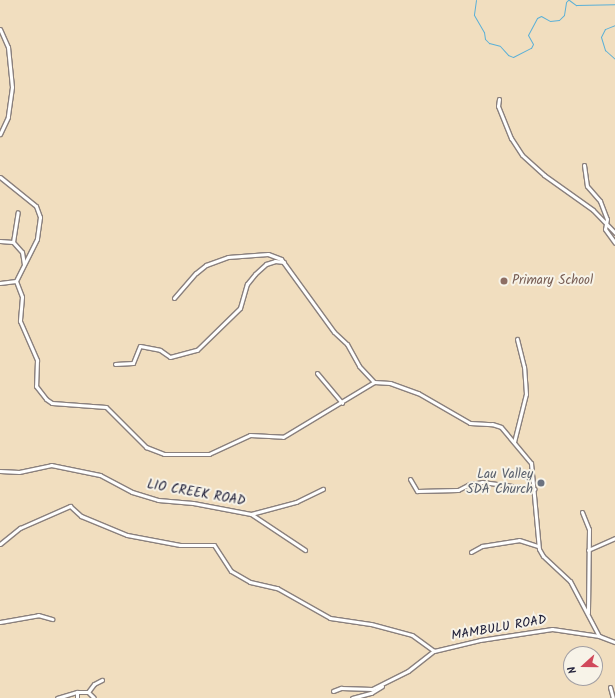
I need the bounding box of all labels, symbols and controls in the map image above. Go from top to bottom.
place label: Primary School [512,273,593,289]
marker: Primary School [499,276,509,286]
place label: Lau Valley SDA Church [467,468,533,499]
street label: LIO CREEK ROAD [146,478,246,510]
marker: Lau Valley SDA Church [536,478,546,488]
street label: MAMBULU ROAD [450,613,548,645]
north arrow [563,646,603,686]
text: N [563,663,582,676]

